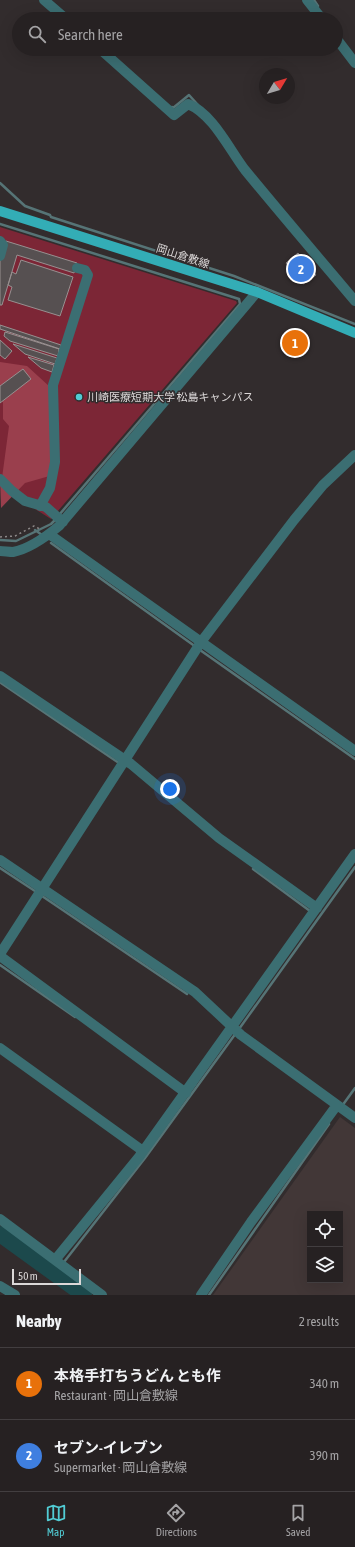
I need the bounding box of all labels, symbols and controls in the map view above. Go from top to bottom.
search box [12,12,343,56]
icon: search [26,23,48,45]
text: Search here [58,26,123,43]
north arrow [259,68,295,104]
street label: 岡山倉敷線 [155,242,211,270]
pin: 2 [288,254,314,284]
pin: 1 [282,328,308,358]
place label: 川崎医療短期大学 松島キャンパス [87,391,254,403]
marker: 川崎医療短期大学 松島キャンパス [74,392,84,402]
your location [160,779,180,799]
map controls [307,1211,343,1283]
button: locate [307,1211,343,1247]
button: layers [307,1247,343,1283]
scale bar [12,1267,81,1286]
text: 50 m [18,1270,38,1282]
text: Nearby [16,1311,62,1331]
text: 2 results [299,1314,339,1329]
text: 本格手打ちうどん とも作 [54,1367,221,1384]
text: 1 [26,1376,32,1391]
text: 340 m [310,1376,339,1391]
text: Restaurant · 岡山倉敷線 [54,1388,178,1403]
text: セブン-イレブン [54,1439,163,1456]
text: 2 [26,1448,32,1463]
text: 390 m [310,1448,339,1463]
text: Supermarket · 岡山倉敷線 [54,1460,187,1475]
tab: Map [45,1502,67,1538]
tab: Directions [156,1502,197,1538]
tab: Saved [286,1502,310,1538]

